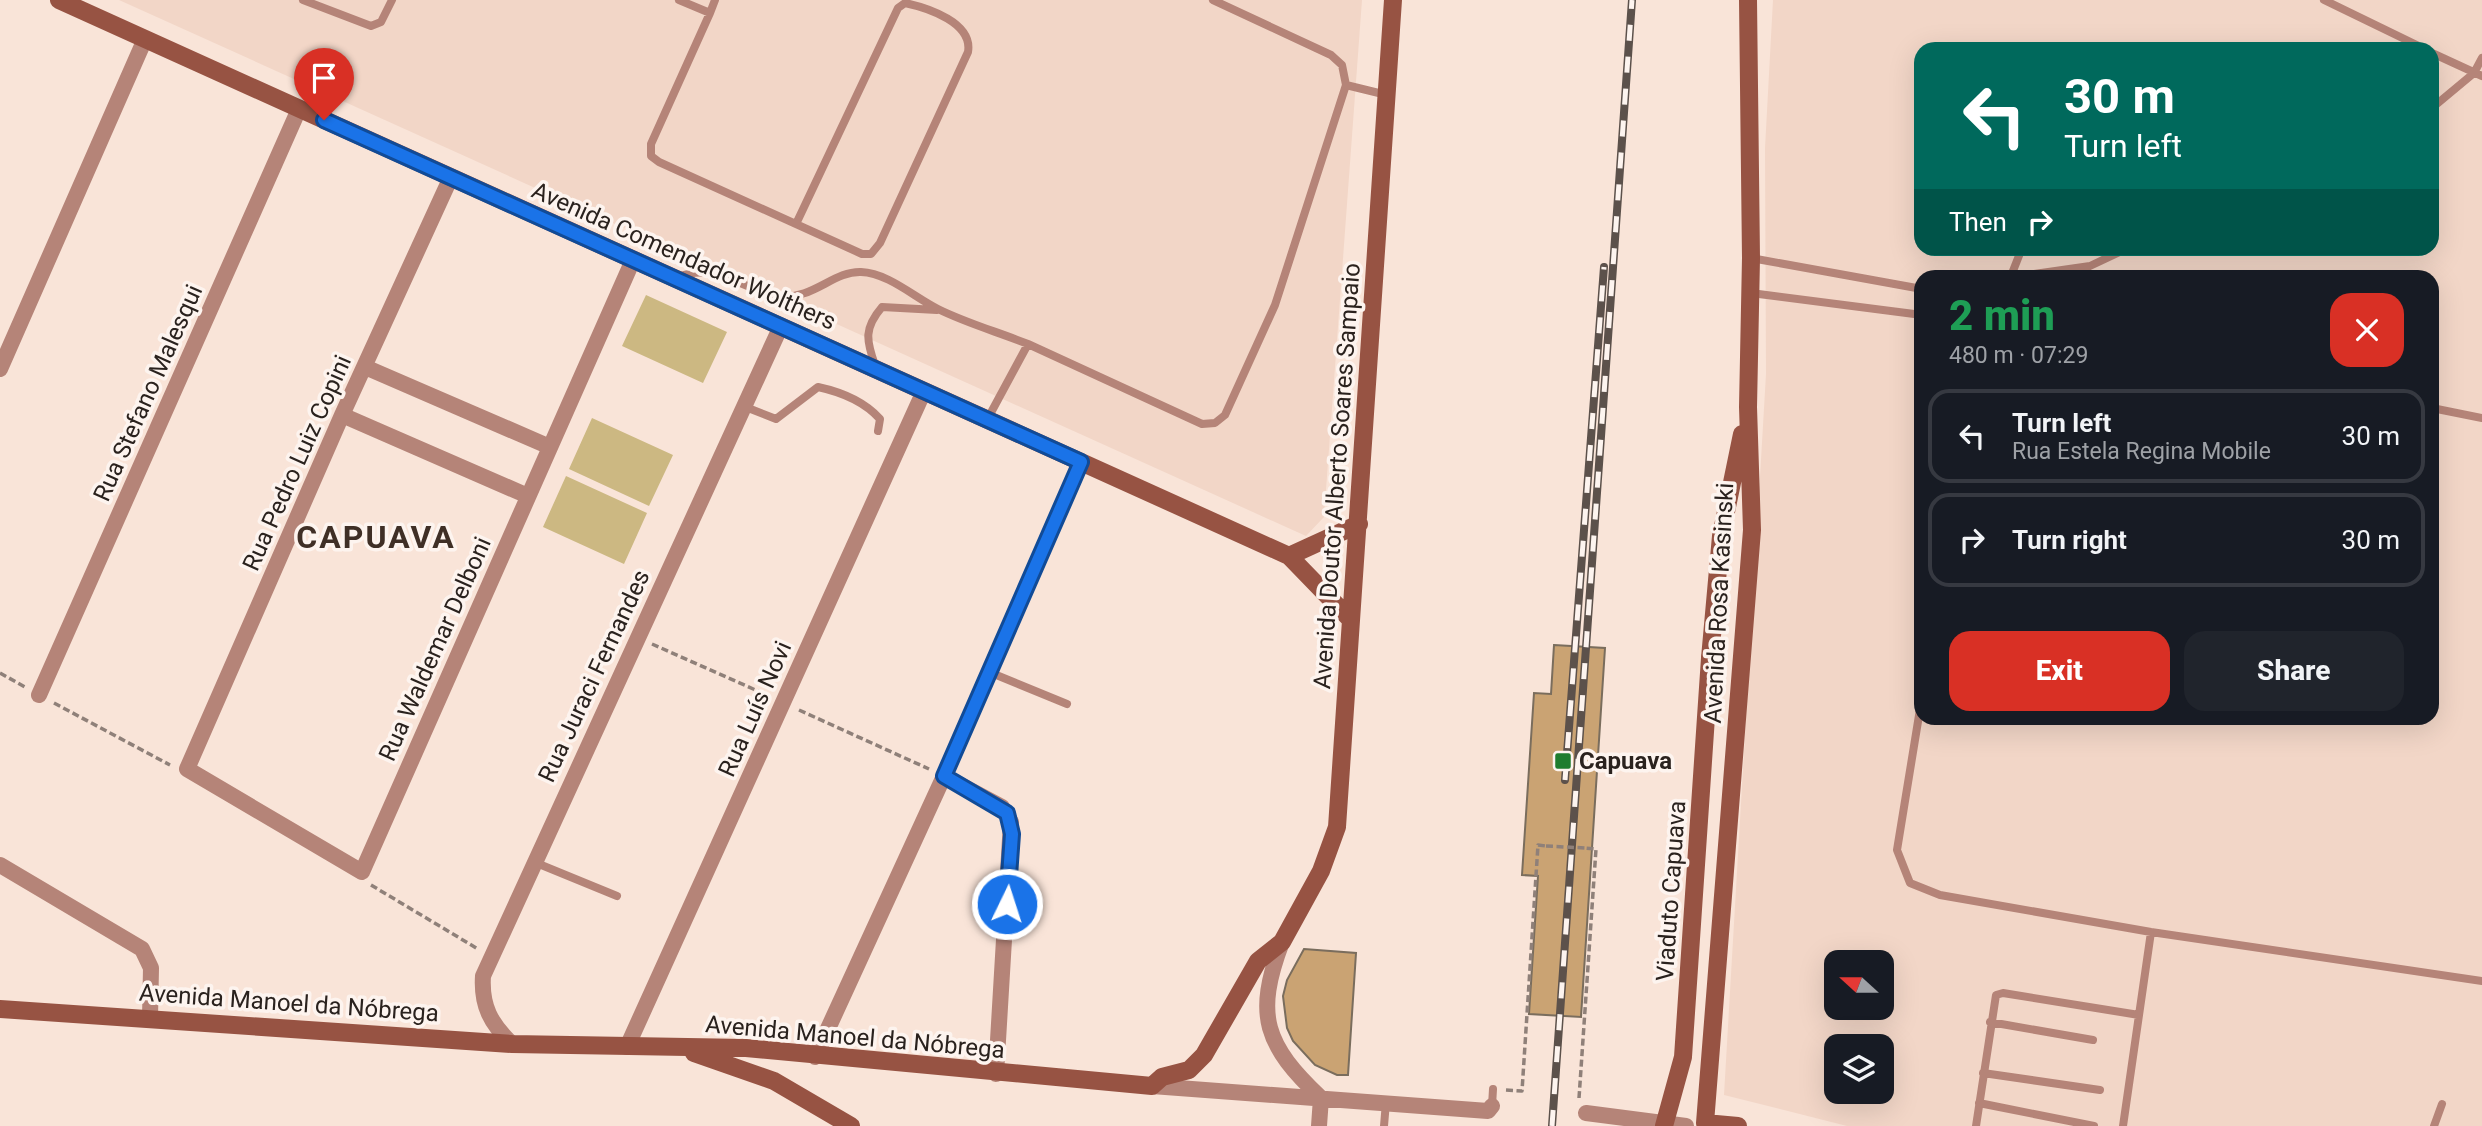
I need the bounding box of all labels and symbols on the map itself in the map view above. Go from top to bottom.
pin [294,48,354,120]
street label: Avenida Comendador Wolthers [528,176,840,336]
street label: Avenida Doutor Alberto Soares Sampaio [1308,262,1366,690]
street label: Rua Stefano Malesqui [88,281,208,505]
street label: Rua Pedro Luiz Copini [237,351,357,575]
street label: Avenida Rosa Kasinski [1699,482,1739,724]
district label: CAPUAVA [296,518,456,556]
street label: Rua Waldemar Delboni [373,533,497,765]
street label: Rua Juraci Fernandes [533,566,655,786]
street label: Rua Luís Novi [713,637,797,781]
place label: Capuava [1579,747,1672,775]
marker: Capuava [1553,751,1573,771]
street label: Viaduto Capuava [1651,800,1691,982]
position arrow [970,867,1044,941]
north arrow [1824,950,1894,1020]
street label: Avenida Manoel da Nóbrega [138,979,440,1027]
street label: Avenida Manoel da Nóbrega [704,1010,1006,1064]

